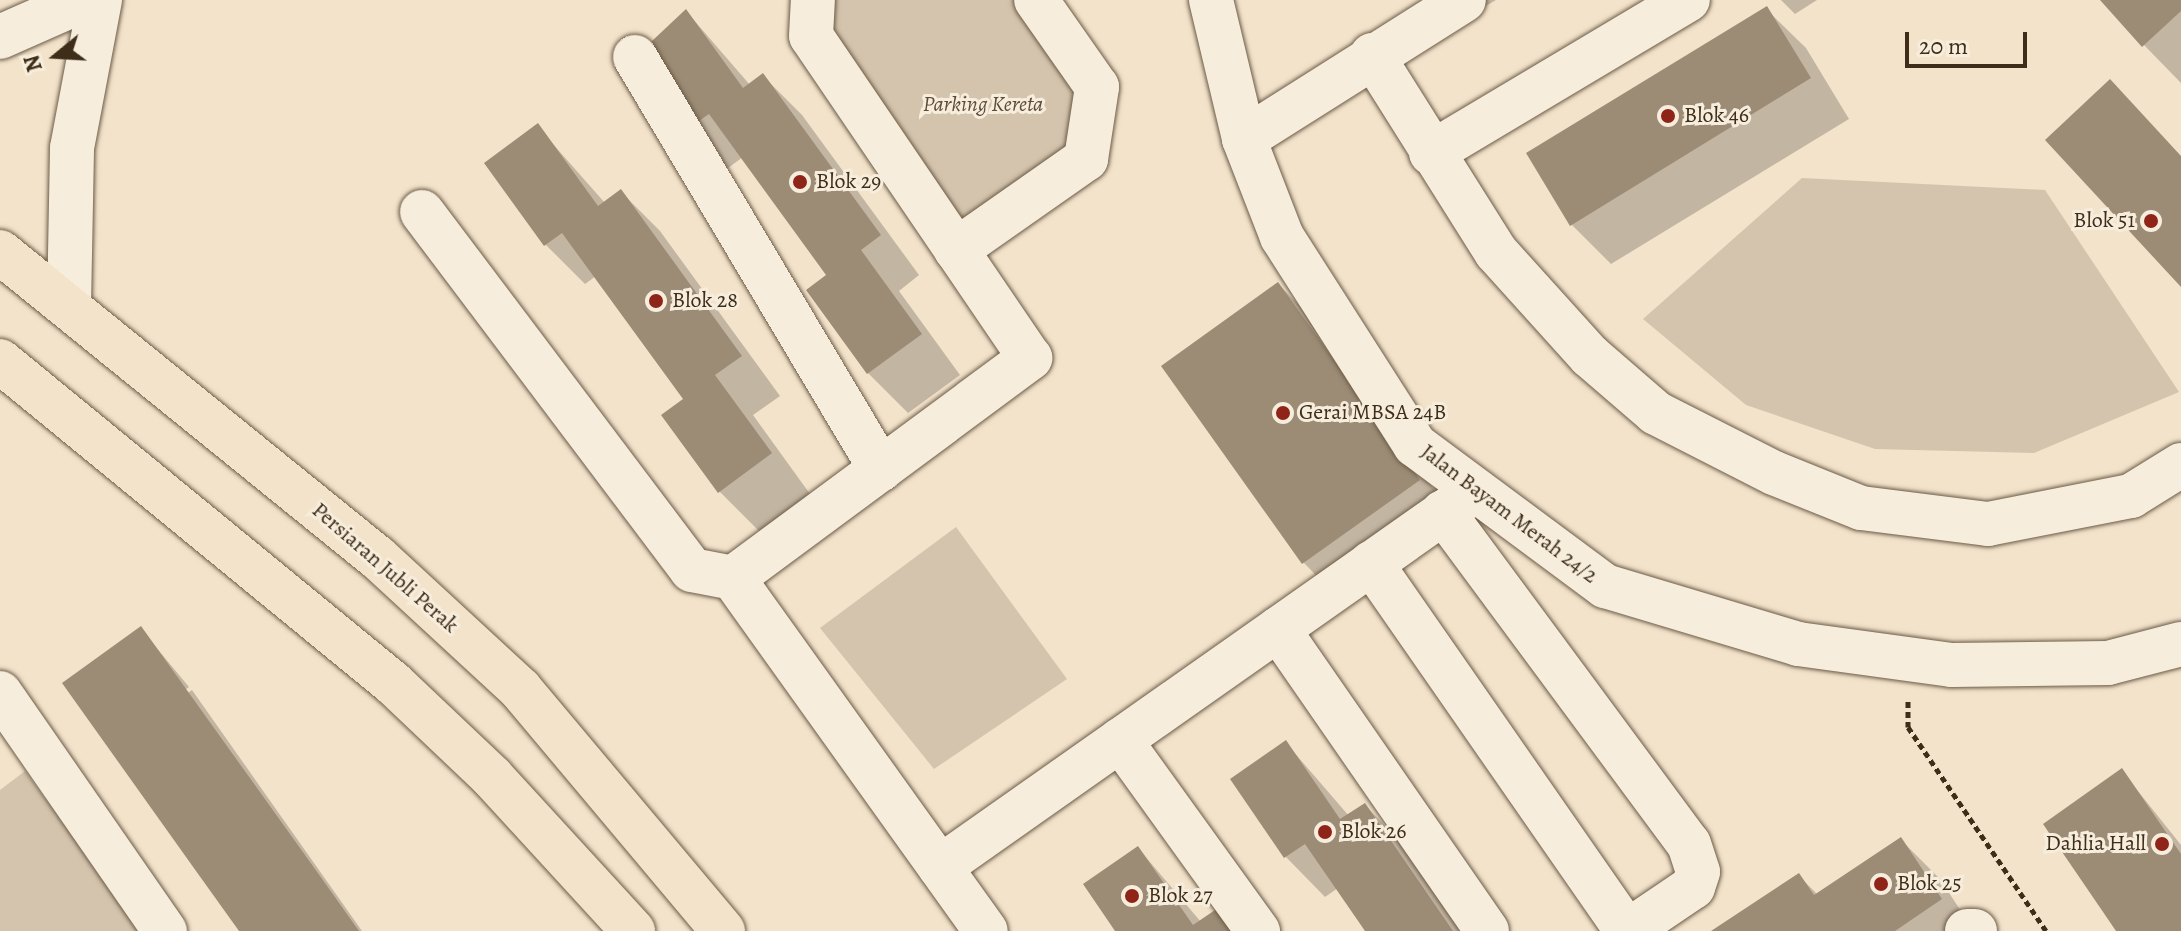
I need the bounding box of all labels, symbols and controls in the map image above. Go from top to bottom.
north arrow [16,16,96,96]
scale bar [1909,16,2031,66]
text: 20 m [1919,30,1968,62]
text: N [16,51,50,76]
park label: Parking Kereta [923,92,1043,118]
place label: Blok 46 [1684,103,1749,129]
marker: Blok 46 [1659,107,1677,125]
place label: Blok 29 [816,169,881,195]
marker: Blok 29 [791,173,809,191]
place label: Blok 51 [2073,208,2135,234]
marker: Blok 51 [2142,212,2160,230]
place label: Blok 28 [672,288,738,314]
marker: Blok 28 [647,292,665,310]
place label: Gerai MBSA 24B [1299,400,1446,426]
marker: Gerai MBSA 24B [1274,404,1292,422]
street label: Jalan Bayam Merah 24/2 [1415,439,1603,589]
street label: Persiaran Jubli Perak [306,497,464,639]
place label: Blok 26 [1341,819,1406,845]
marker: Blok 26 [1316,823,1334,841]
place label: Dahlia Hall [2045,831,2146,857]
marker: Dahlia Hall [2153,835,2171,853]
place label: Blok 25 [1897,871,1962,897]
marker: Blok 25 [1872,875,1890,893]
place label: Blok 27 [1148,883,1212,909]
marker: Blok 27 [1123,887,1141,905]

